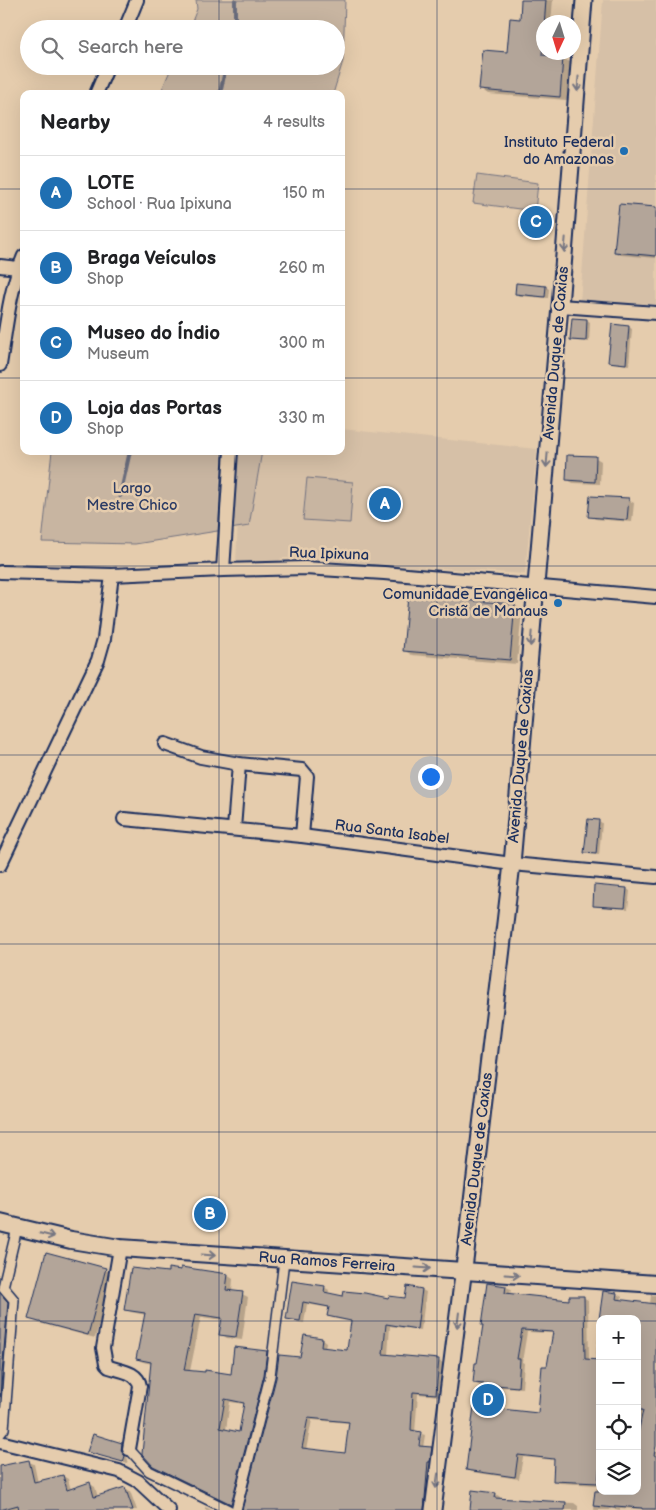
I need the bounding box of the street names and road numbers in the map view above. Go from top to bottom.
street label: Avenida Duque de Caxias [539,265,573,441]
street label: Rua Ipixuna [289,543,369,565]
street label: Avenida Duque de Caxias [504,668,538,844]
street label: Rua Santa Isabel [334,816,450,848]
street label: Avenida Duque de Caxias [457,1071,497,1247]
street label: Rua Ramos Ferreira [258,1248,396,1276]

